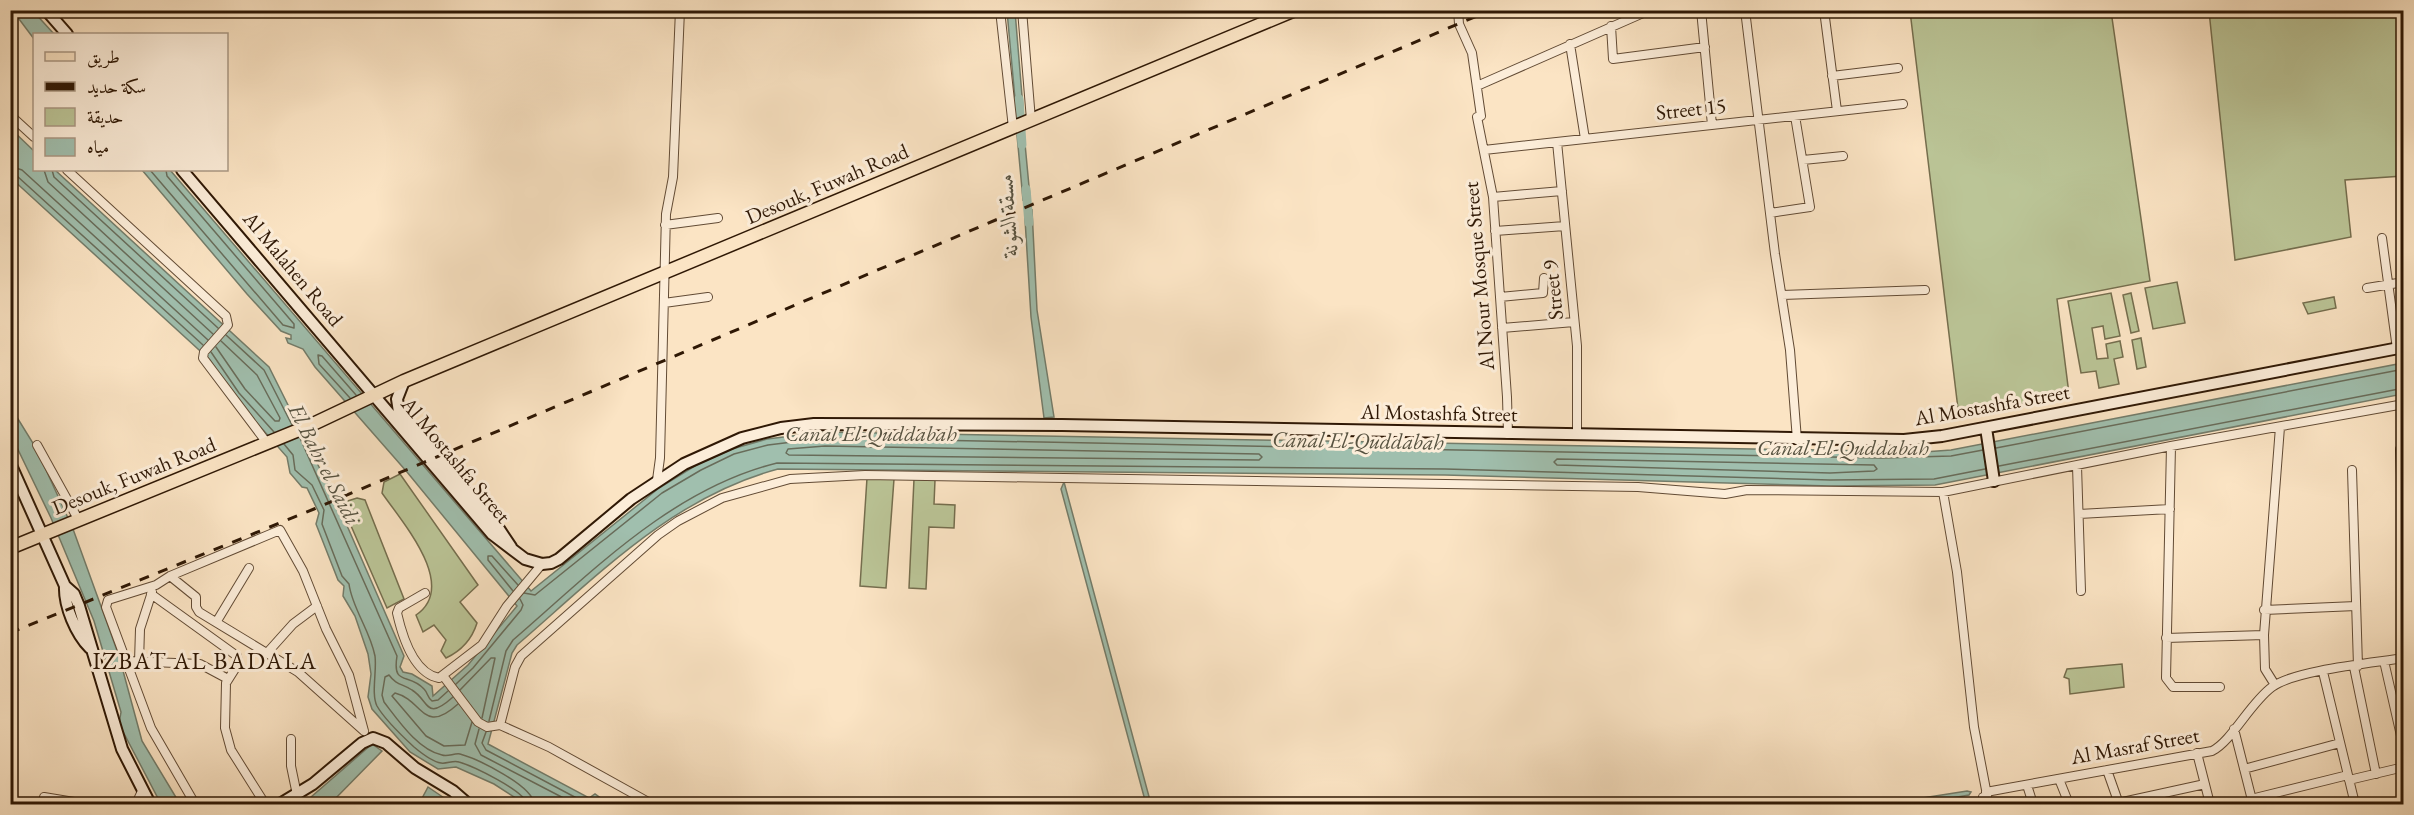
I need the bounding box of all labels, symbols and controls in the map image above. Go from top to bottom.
legend [33,33,228,171]
text: طريق [87,45,120,69]
text: سكة حديد [87,75,146,98]
street label: Street 15 [1654,91,1727,126]
text: حديقة [87,105,123,128]
text: مياه [87,135,109,158]
street label: Desouk, Fuwah Road [741,137,913,230]
water label: مسقة الشونة [990,172,1025,260]
street label: Al Nour Mosque Street [1457,180,1500,373]
street label: Al Malahen Road [237,205,350,332]
street label: Street 9 [1536,259,1569,322]
street label: Al Mostashfa Street [1911,378,2072,432]
street label: Al Mostashfa Street [395,390,517,529]
water label: El Bahr el Saidi [281,398,368,531]
street label: Al Mostashfa Street [1359,398,1518,427]
water label: Canal El-Quddabah [785,419,957,448]
water label: Canal El-Quddabah [1272,425,1444,457]
street label: Desouk, Fuwah Road [48,430,220,521]
water label: Canal El-Quddabah [1757,433,1929,462]
district label: IZBAT AL BADALA [92,645,318,676]
street label: Al Masraf Street [2068,721,2202,770]

